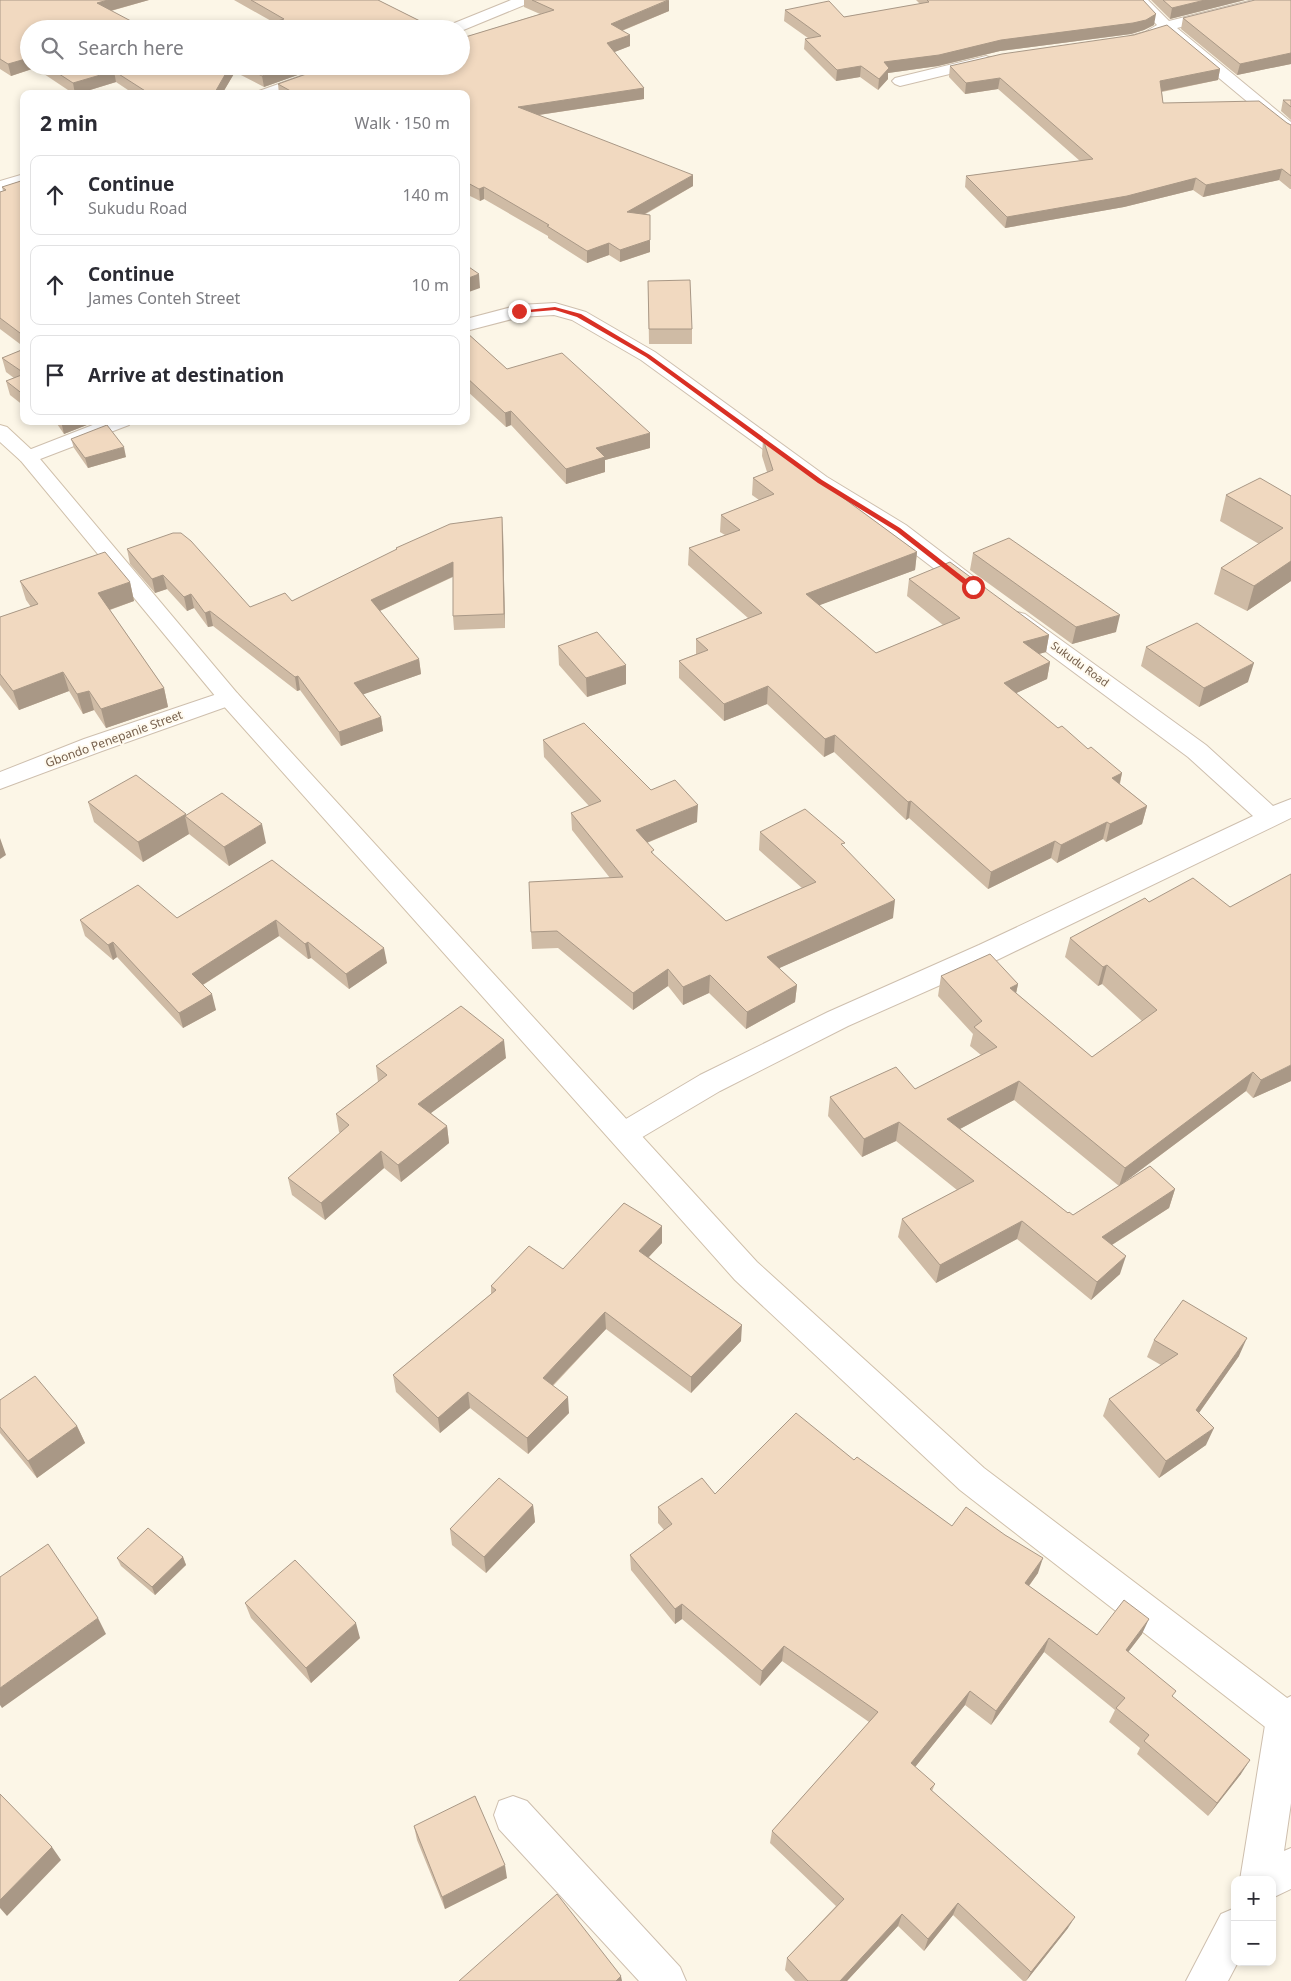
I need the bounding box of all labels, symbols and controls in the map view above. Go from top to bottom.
search box [20,20,470,75]
icon: search [38,34,66,62]
text: Search here [78,35,184,61]
text: 2 min [40,109,98,137]
text: Walk · 150 m [355,112,450,134]
text: Continue [88,171,174,197]
icon: ahead [41,181,69,209]
text: 140 m [402,184,449,206]
text: Sukudu Road [88,197,187,219]
text: Continue [88,261,174,287]
icon: ahead [41,271,69,299]
text: 10 m [412,274,449,296]
text: James Conteh Street [88,287,240,309]
route end [508,300,531,323]
icon: arrive [41,361,69,389]
text: Arrive at destination [88,362,284,388]
route start [962,576,985,599]
street label: Sukudu Road [1048,637,1112,690]
street label: Gbondo Penepanie Street [43,706,185,771]
map controls [1231,1876,1276,1966]
button: + [1231,1876,1276,1921]
button: − [1231,1921,1276,1966]

